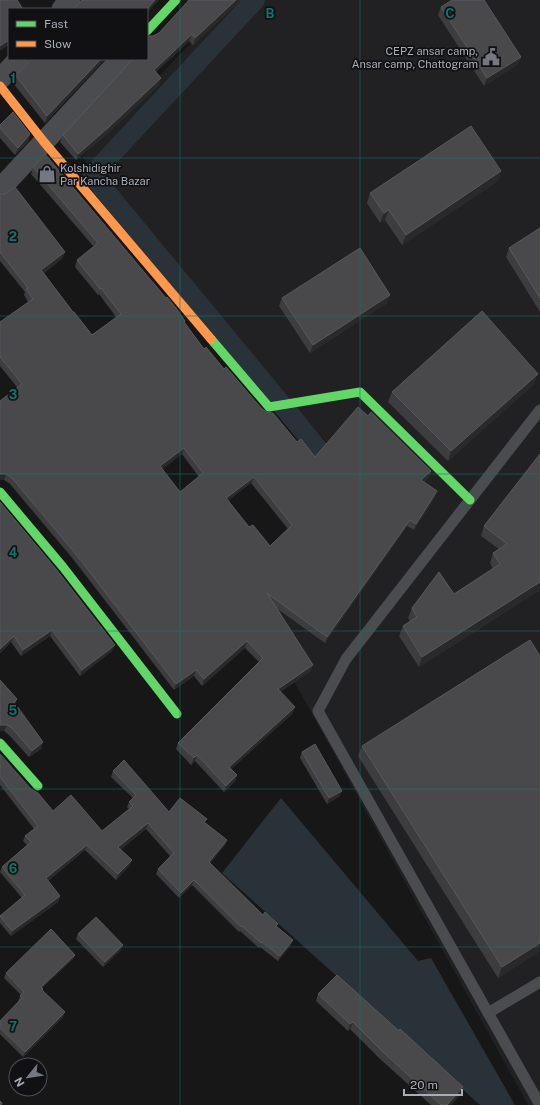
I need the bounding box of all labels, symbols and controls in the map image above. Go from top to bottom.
text: B [266,6,275,21]
text: C [445,6,455,21]
legend [8,8,148,60]
text: Fast [44,17,69,31]
text: Slow [44,37,72,51]
place label: CEPZ ansar camp, Ansar camp, Chattogram [352,45,478,70]
public building icon: CEPZ ansar camp, Ansar camp, Chattogram [481,47,501,67]
text: 1 [10,71,16,86]
place label: Kolshidighir Par Kancha Bazar [60,162,150,187]
shop icon: Kolshidighir Par Kancha Bazar [37,164,57,184]
text: 2 [9,229,17,244]
text: 3 [9,387,18,402]
text: 4 [9,545,18,560]
text: 5 [9,703,18,718]
text: 6 [9,861,18,876]
text: 7 [9,1019,17,1034]
north arrow [8,1057,48,1097]
scale bar [404,1071,462,1097]
text: N [12,1075,27,1089]
text: 20 m [410,1078,438,1092]

